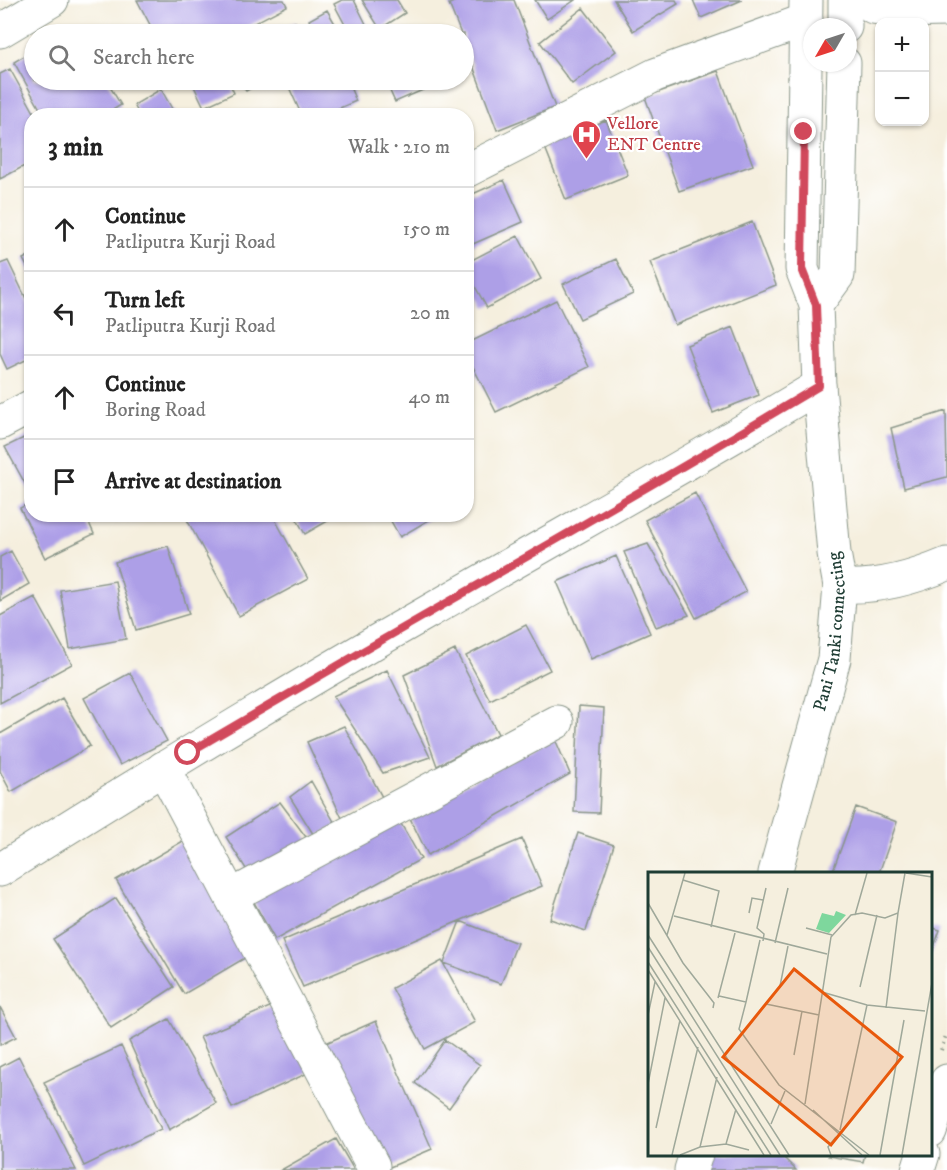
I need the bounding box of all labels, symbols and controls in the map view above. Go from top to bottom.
north arrow [803,18,857,72]
map controls [875,18,929,126]
button: + [875,18,929,72]
search box [24,24,474,90]
icon: search [45,41,78,74]
text: Search here [93,44,195,71]
button: − [875,72,929,126]
place label: Vellore ENT Centre [606,113,701,156]
hospital icon: Vellore ENT Centre [570,118,602,160]
route end [790,118,816,144]
text: 3 min [48,131,103,164]
text: Walk · 210 m [348,135,450,160]
text: Continue [105,203,186,230]
icon: ahead [48,213,81,246]
text: 150 m [403,217,450,242]
text: Patliputra Kurji Road [105,230,276,255]
text: Turn left [105,287,185,314]
icon: left [48,297,81,330]
text: 20 m [410,301,450,326]
text: Patliputra Kurji Road [105,314,276,339]
text: Continue [105,371,186,398]
icon: ahead [48,381,81,414]
text: 40 m [408,385,450,410]
text: Boring Road [105,398,206,423]
icon: arrive [48,465,81,498]
text: Arrive at destination [105,468,282,495]
street label: Pani Tanki connecting [809,550,851,714]
route start [174,739,200,765]
inset map [648,872,932,1155]

